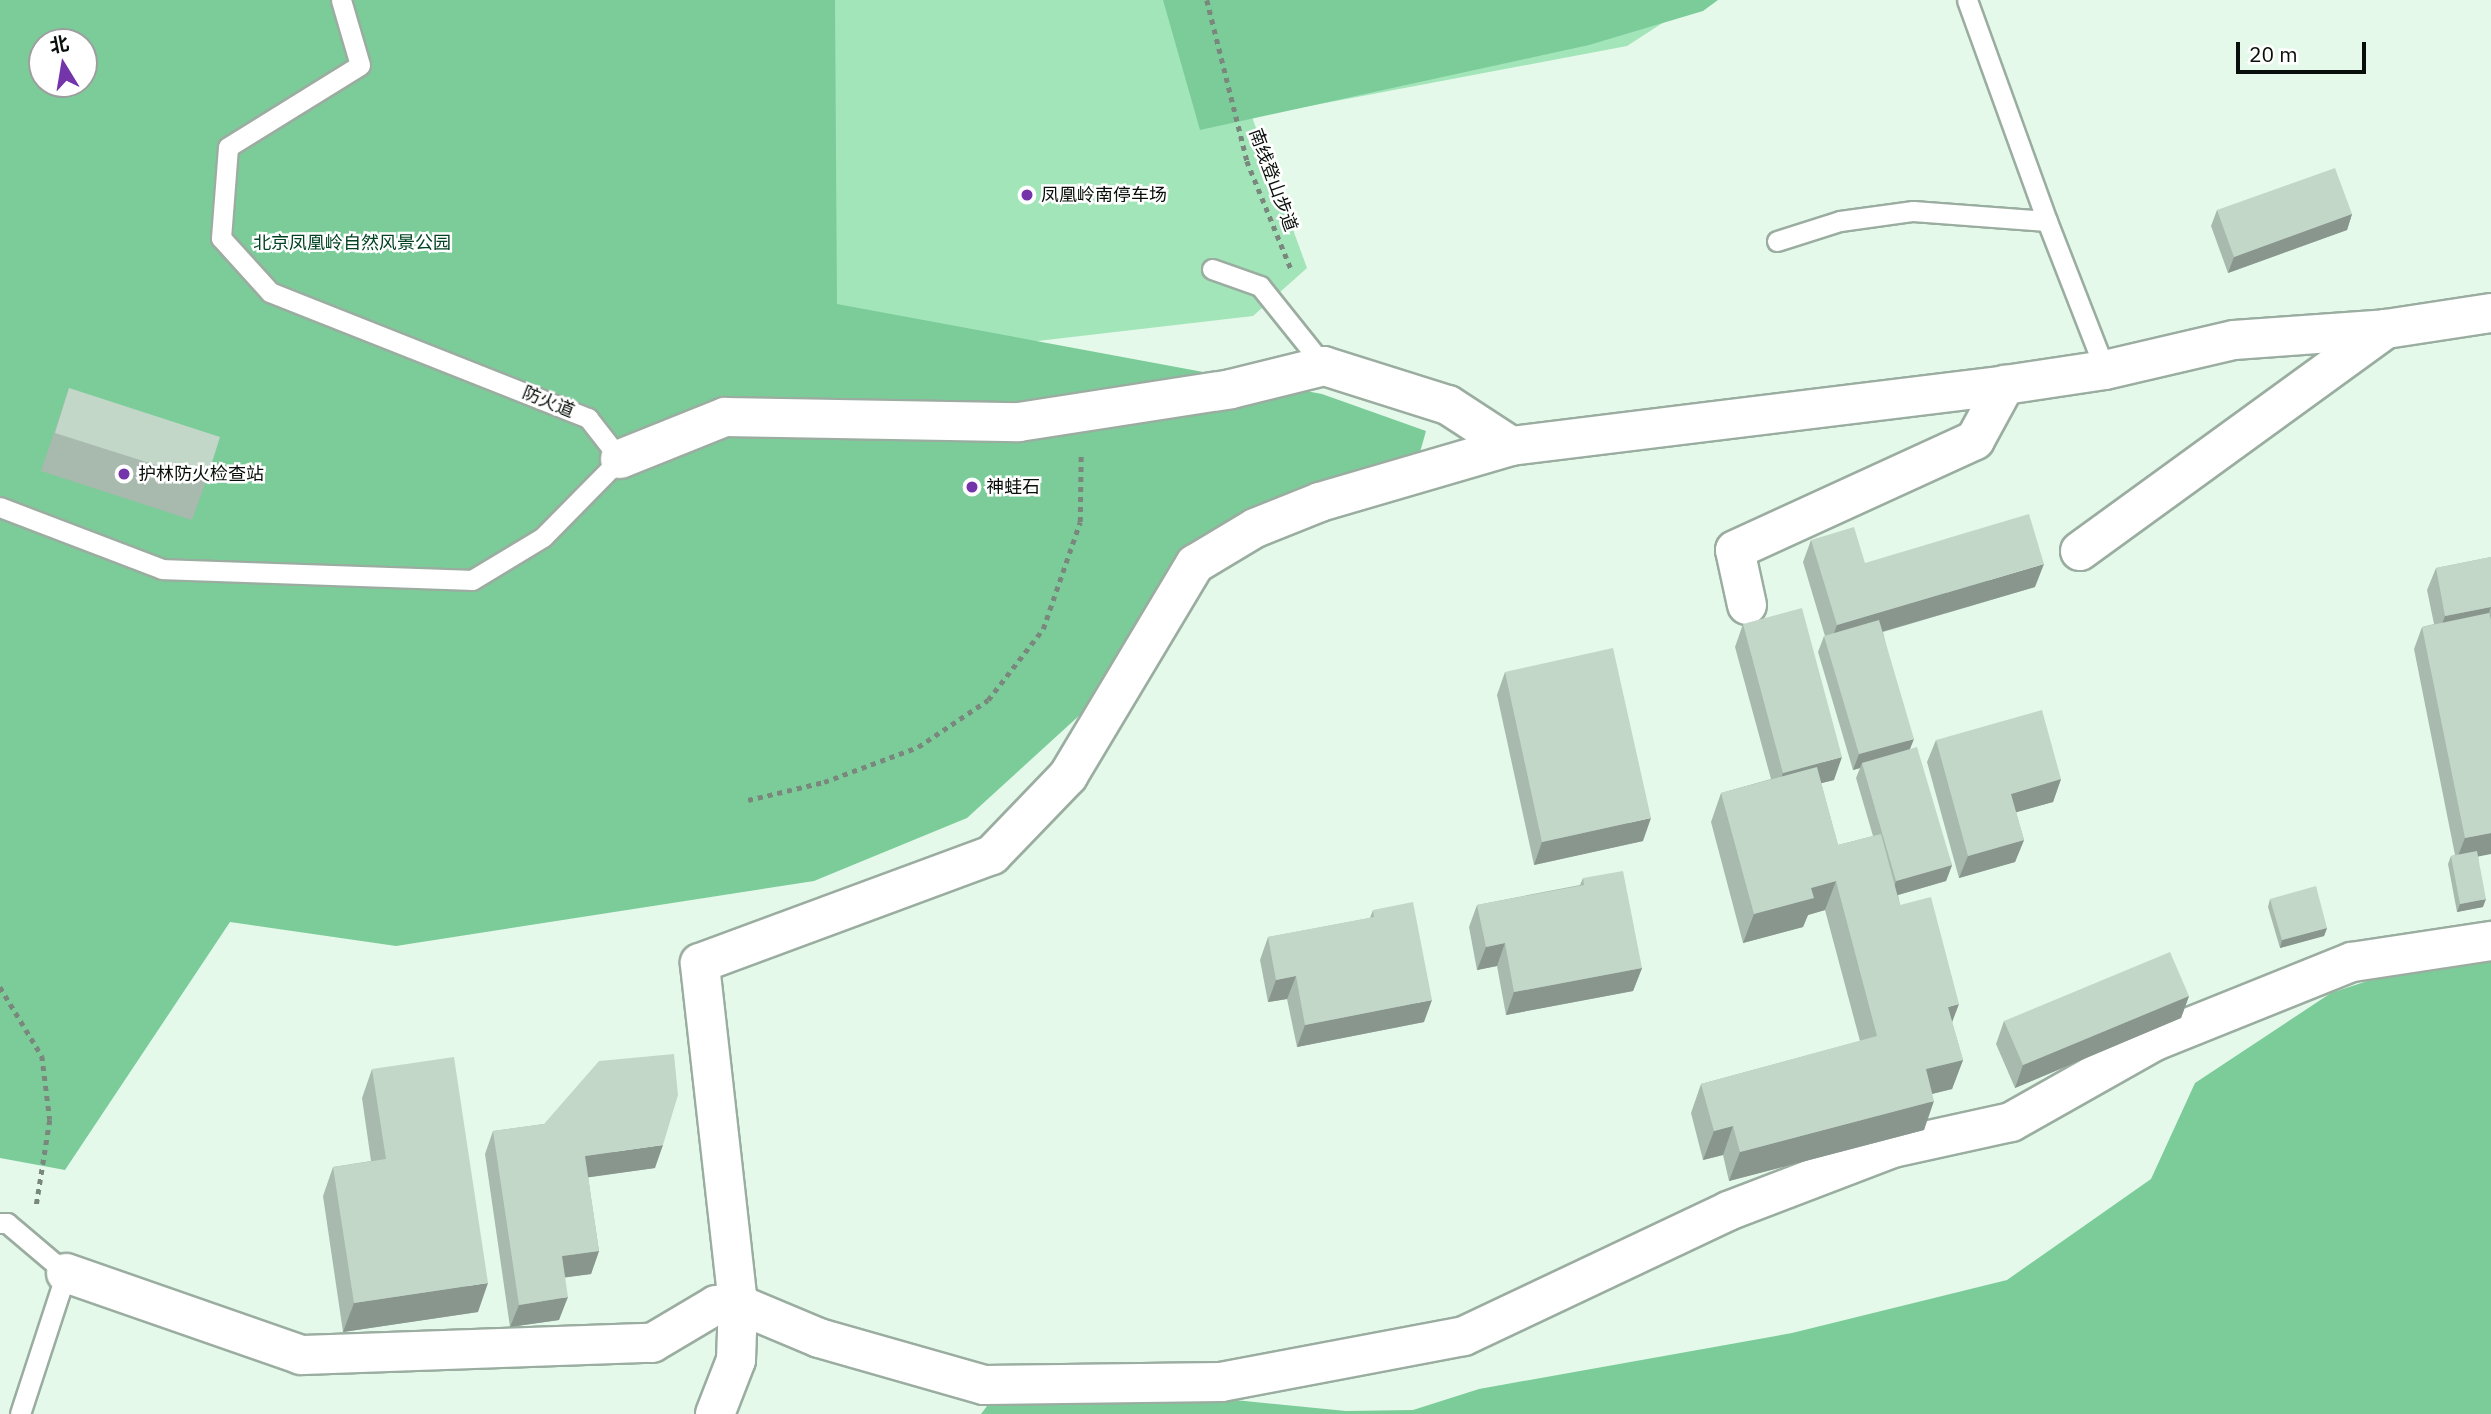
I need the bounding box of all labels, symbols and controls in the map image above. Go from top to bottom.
north arrow [28,28,98,98]
scale bar [2239,28,2368,72]
text: 北 [48,31,71,58]
text: 20 m [2249,40,2298,68]
street label: 南线登山步道 [1244,126,1302,234]
place label: 凤凰岭南停车场 [1041,184,1167,206]
marker: 凤凰岭南停车场 [1019,187,1035,203]
park label: 北京凤凰岭自然风景公园 [253,232,451,254]
street label: 防火道 [519,382,577,422]
place label: 护林防火检查站 [138,463,264,485]
marker: 护林防火检查站 [116,466,132,482]
place label: 神蛙石 [986,476,1040,498]
marker: 神蛙石 [964,479,980,495]

